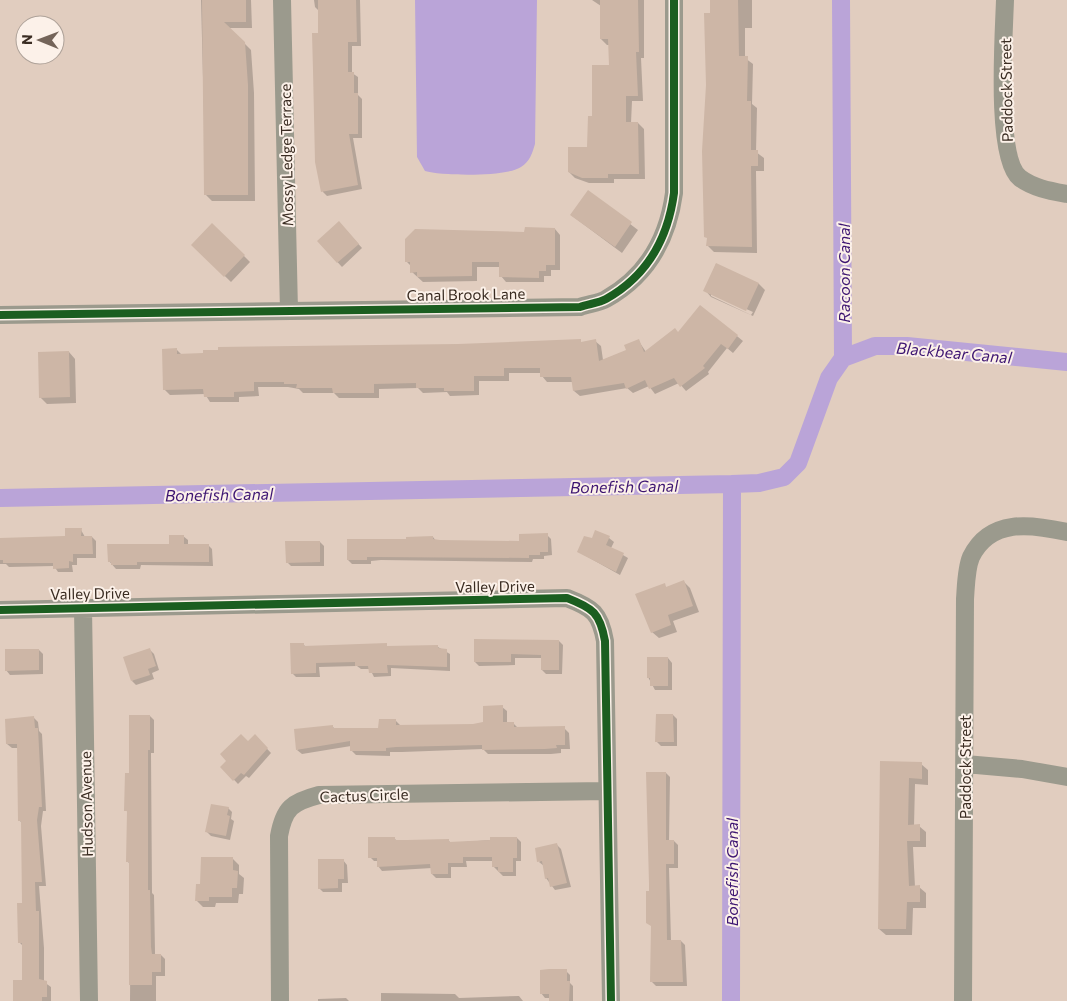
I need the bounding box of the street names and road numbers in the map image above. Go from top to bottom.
street label: Paddock Street [996,38,1016,142]
street label: Mossy Ledge Terrace [276,83,296,226]
street label: Canal Brook Lane [407,284,525,304]
street label: Valley Drive [455,576,535,596]
street label: Valley Drive [50,583,130,603]
street label: Paddock Street [956,715,974,819]
street label: Hudson Avenue [76,751,96,857]
street label: Cactus Circle [319,784,409,806]

